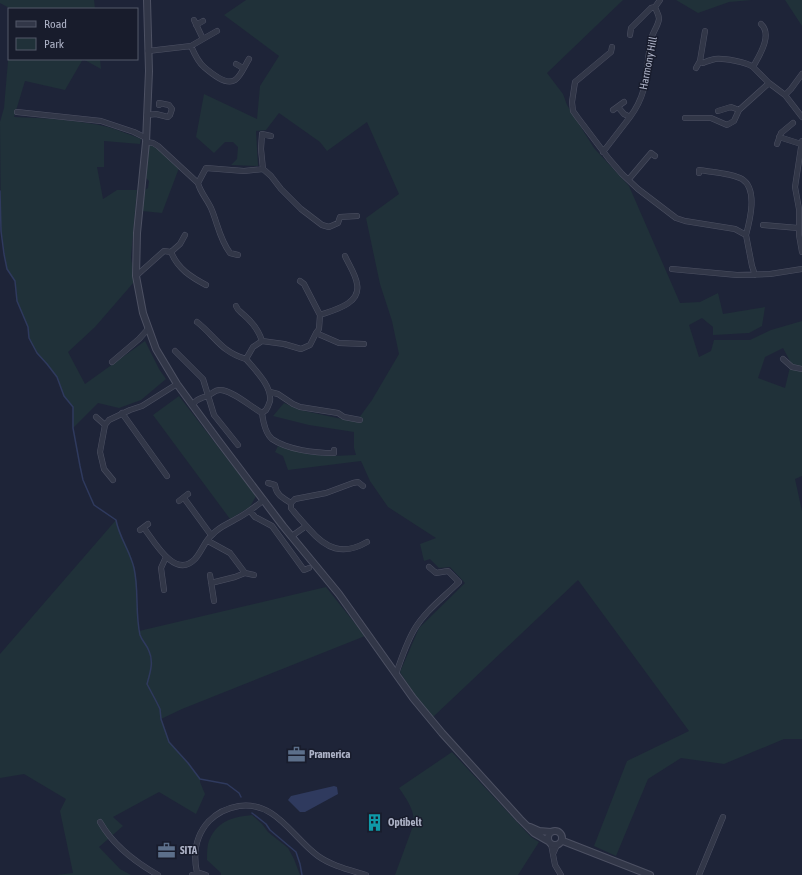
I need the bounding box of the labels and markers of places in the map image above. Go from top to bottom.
office icon: Pramerica [286,744,306,764]
place label: Pramerica [309,748,350,760]
building icon: Optibelt [365,812,385,832]
place label: Optibelt [388,816,422,828]
office icon: SITA [157,840,177,860]
place label: SITA [180,844,198,856]

